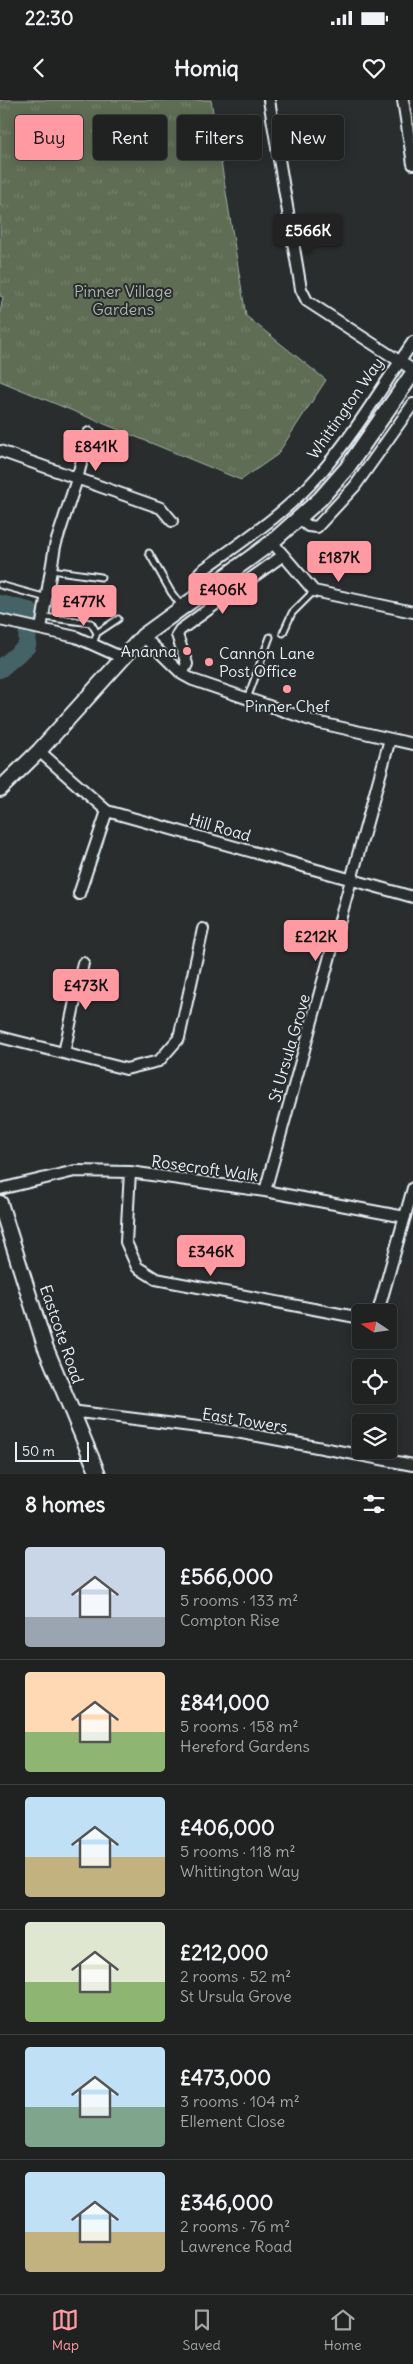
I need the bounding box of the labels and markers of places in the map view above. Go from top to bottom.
pin: £566K [273,214,343,256]
pin: £841K [61,430,131,472]
pin: £187K [304,540,374,583]
pin: £406K [188,572,258,615]
pin: £477K [49,584,119,627]
place label: Ananna [121,641,177,661]
place label: Cannon Lane Post Office [219,643,315,681]
marker: Ananna [181,645,193,657]
marker: Cannon Lane Post Office [203,656,215,668]
marker: Pinner Chef [281,683,293,695]
place label: Pinner Chef [245,696,330,716]
pin: £212K [281,920,351,962]
pin: £473K [51,968,121,1011]
pin: £346K [176,1234,246,1277]

